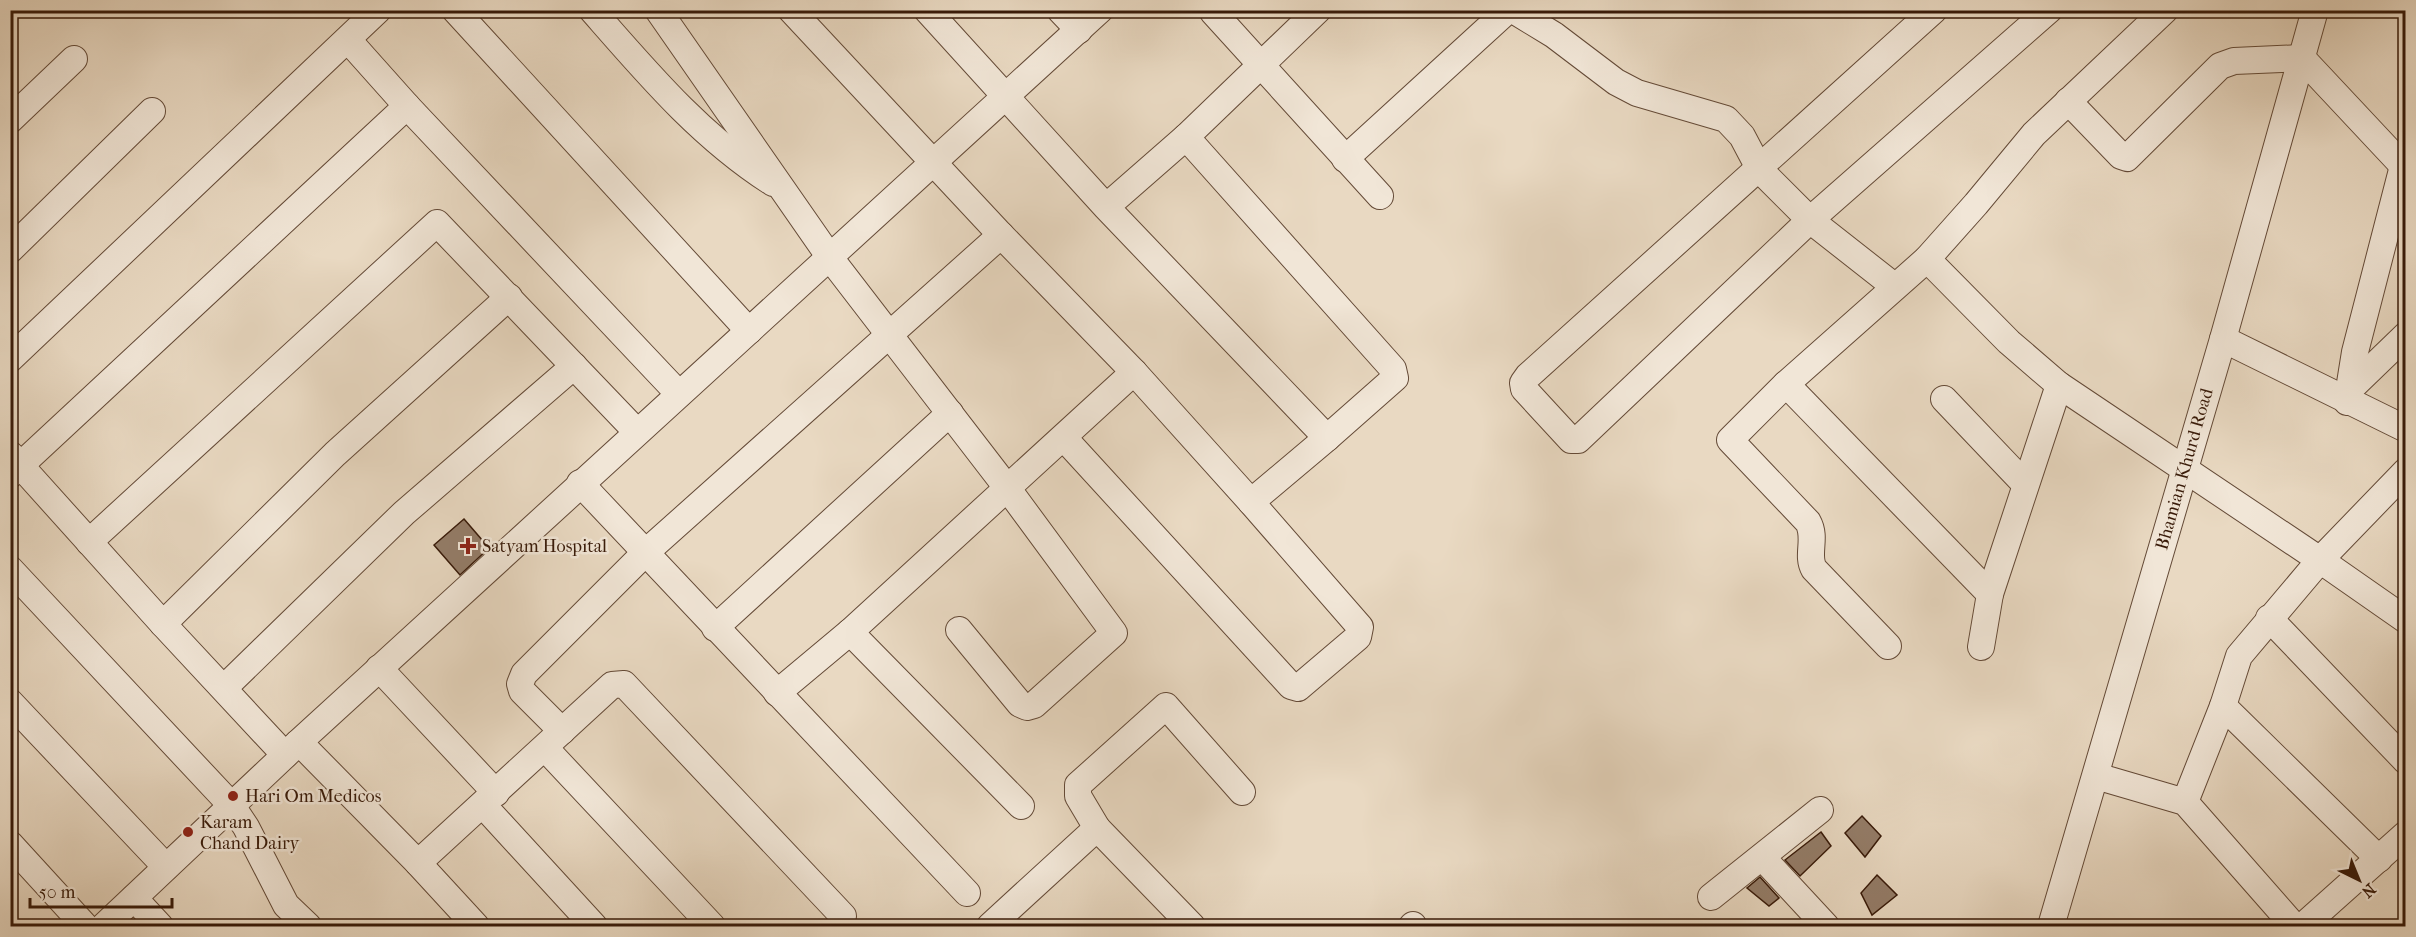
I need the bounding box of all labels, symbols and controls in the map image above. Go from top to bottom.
street label: Bhamian Khurd Road [2151,386,2218,552]
place label: Satyam Hospital [482,536,607,557]
marker: Satyam Hospital [459,537,477,555]
place label: Hari Om Medicos [245,786,382,807]
marker: Hari Om Medicos [226,789,240,803]
place label: Karam Chand Dairy [200,812,301,854]
marker: Karam Chand Dairy [181,825,195,839]
north arrow [2329,850,2389,910]
scale bar [30,871,172,909]
text: N [2357,880,2380,902]
text: 50 m [39,882,76,903]

